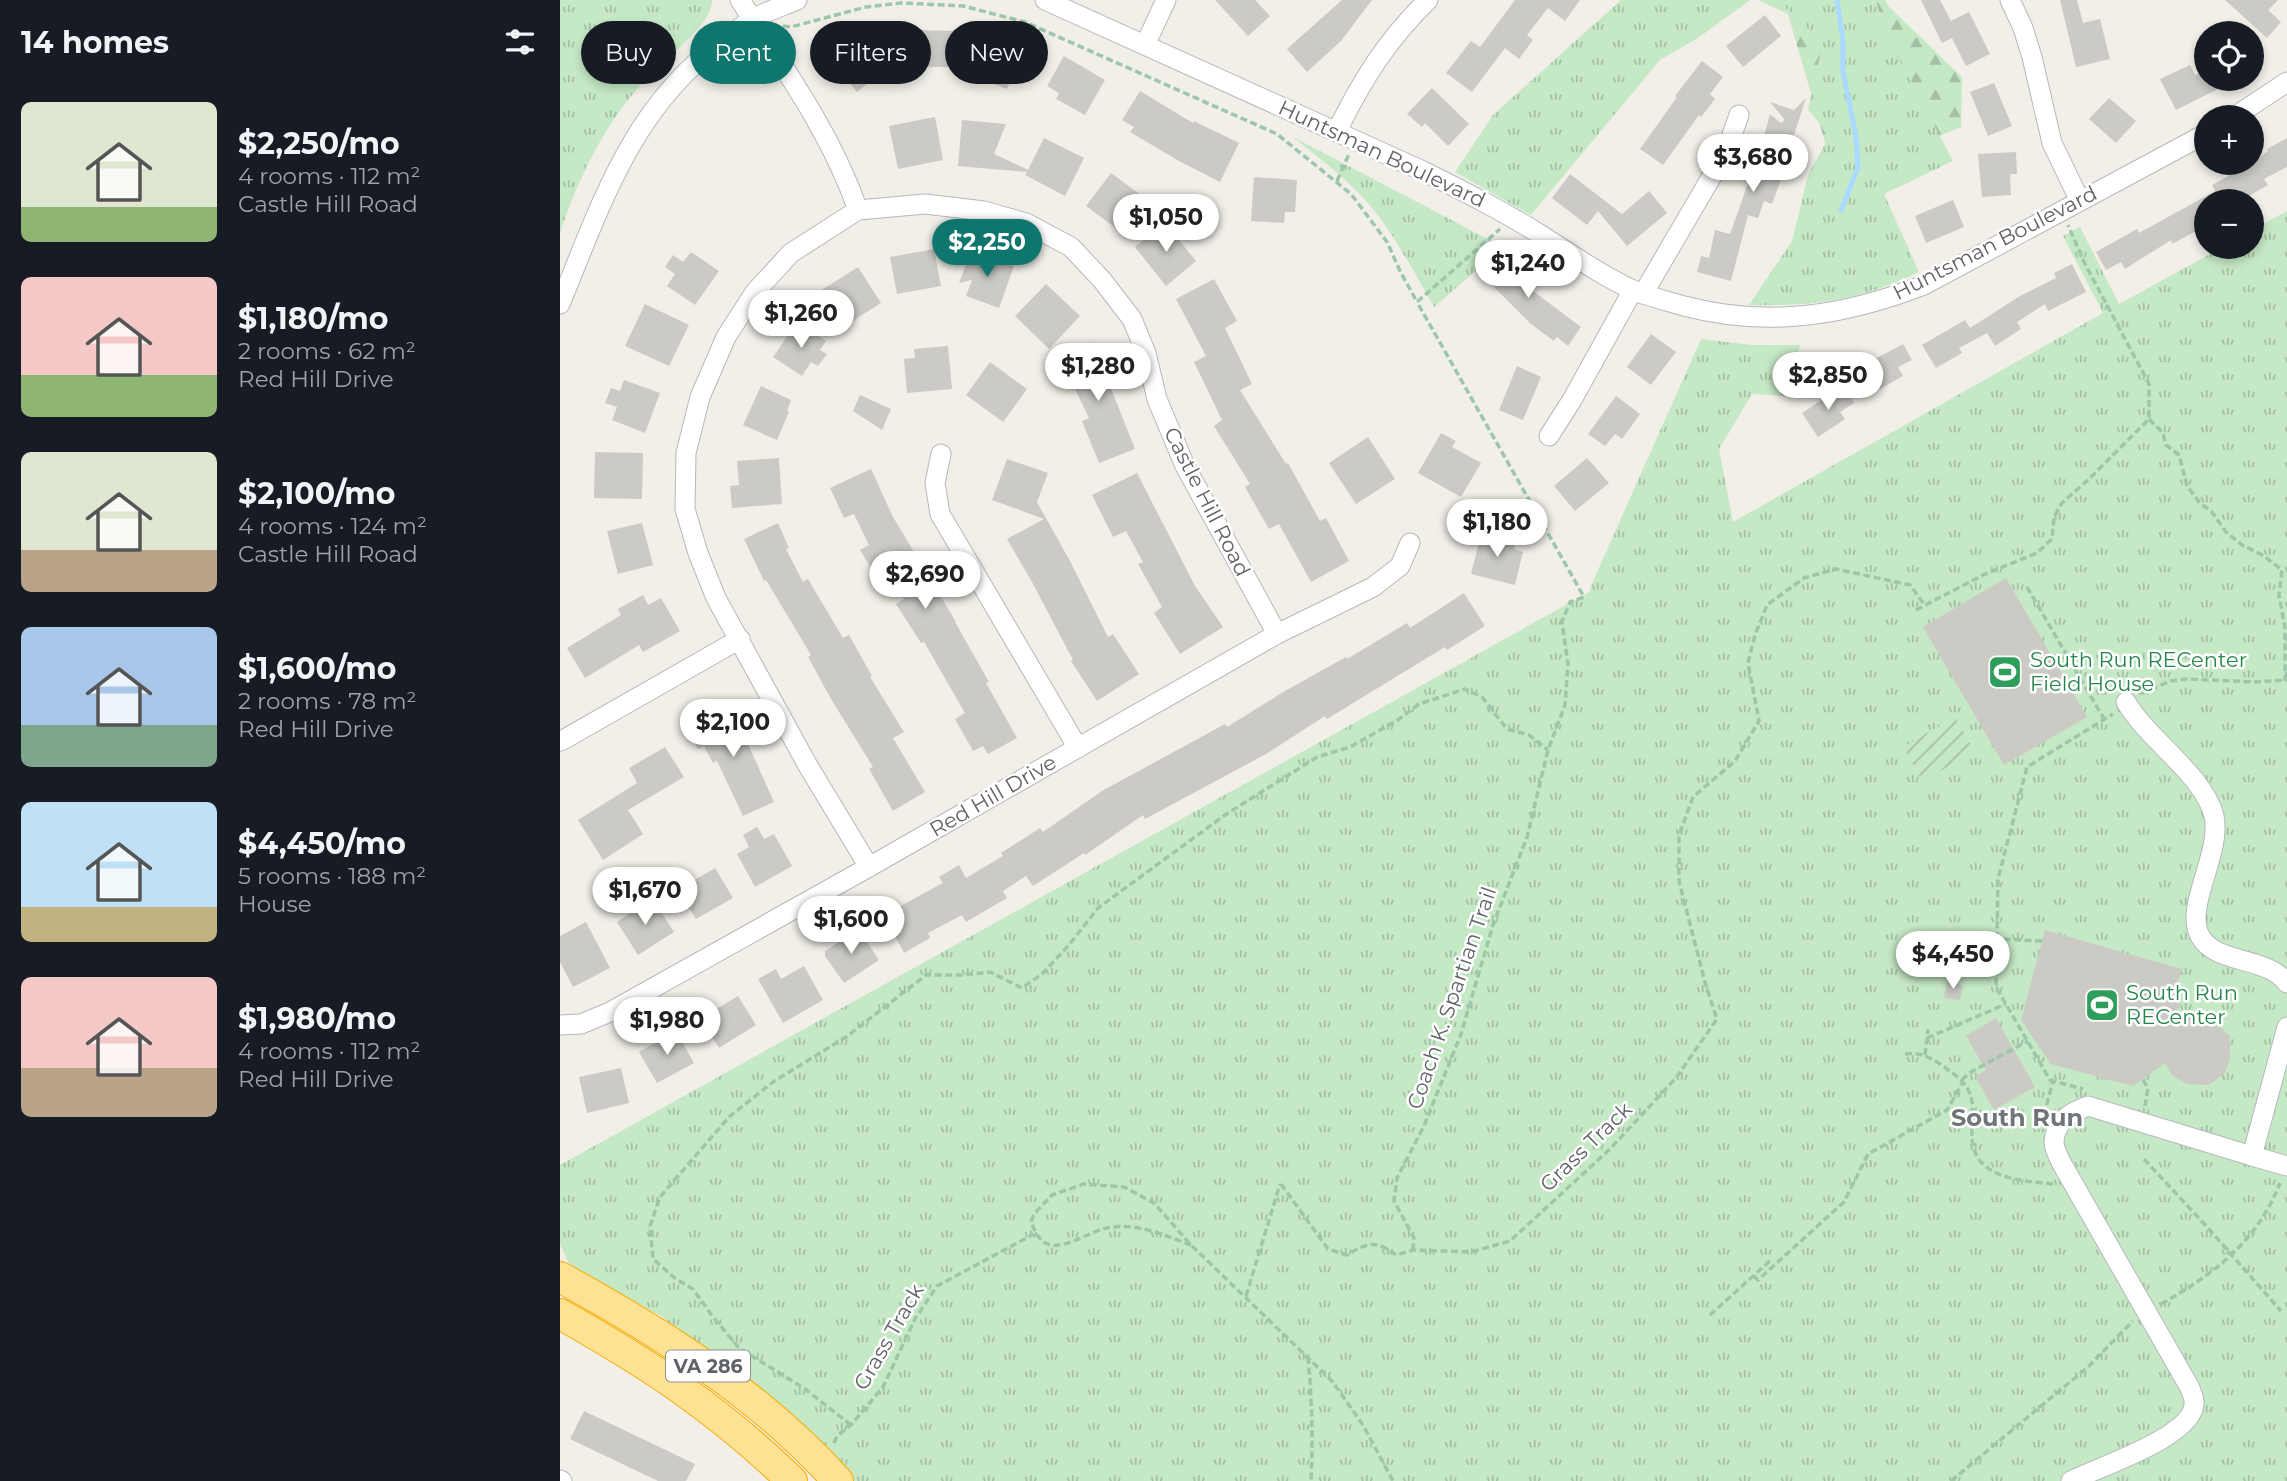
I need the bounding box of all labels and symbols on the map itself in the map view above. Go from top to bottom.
street label: Huntsman Boulevard [1275,95,1490,213]
pin: $3,680 [1696,134,1810,194]
street label: Huntsman Boulevard [1889,180,2101,305]
pin: $1,050 [1109,194,1223,254]
pin: $2,250 [930,219,1044,279]
pin: $1,240 [1471,240,1585,300]
pin: $1,260 [744,290,858,350]
pin: $1,280 [1041,344,1155,403]
pin: $2,850 [1771,352,1885,412]
street label: Castle Hill Road [1159,423,1256,581]
pin: $1,180 [1440,500,1554,559]
pin: $2,690 [868,552,982,611]
place label: South Run RECenter Field House [2030,647,2247,696]
sports icon: South Run RECenter Field House [1986,653,2024,691]
pin: $2,100 [676,700,790,759]
street label: Red Hill Drive [925,749,1061,842]
pin: $1,670 [588,867,702,927]
street label: Coach K. Spartian Trail [1402,883,1501,1112]
pin: $1,600 [794,897,908,956]
pin: $4,450 [1896,932,2010,991]
place label: South Run RECenter [2126,980,2238,1029]
sports icon: South Run RECenter [2083,986,2121,1024]
pin: $1,980 [610,998,724,1057]
street label: Grass Track [1534,1096,1637,1197]
district label: South Run [1951,1103,2083,1132]
street label: Grass Track [848,1279,929,1394]
road number: VA 286 [666,1350,750,1382]

